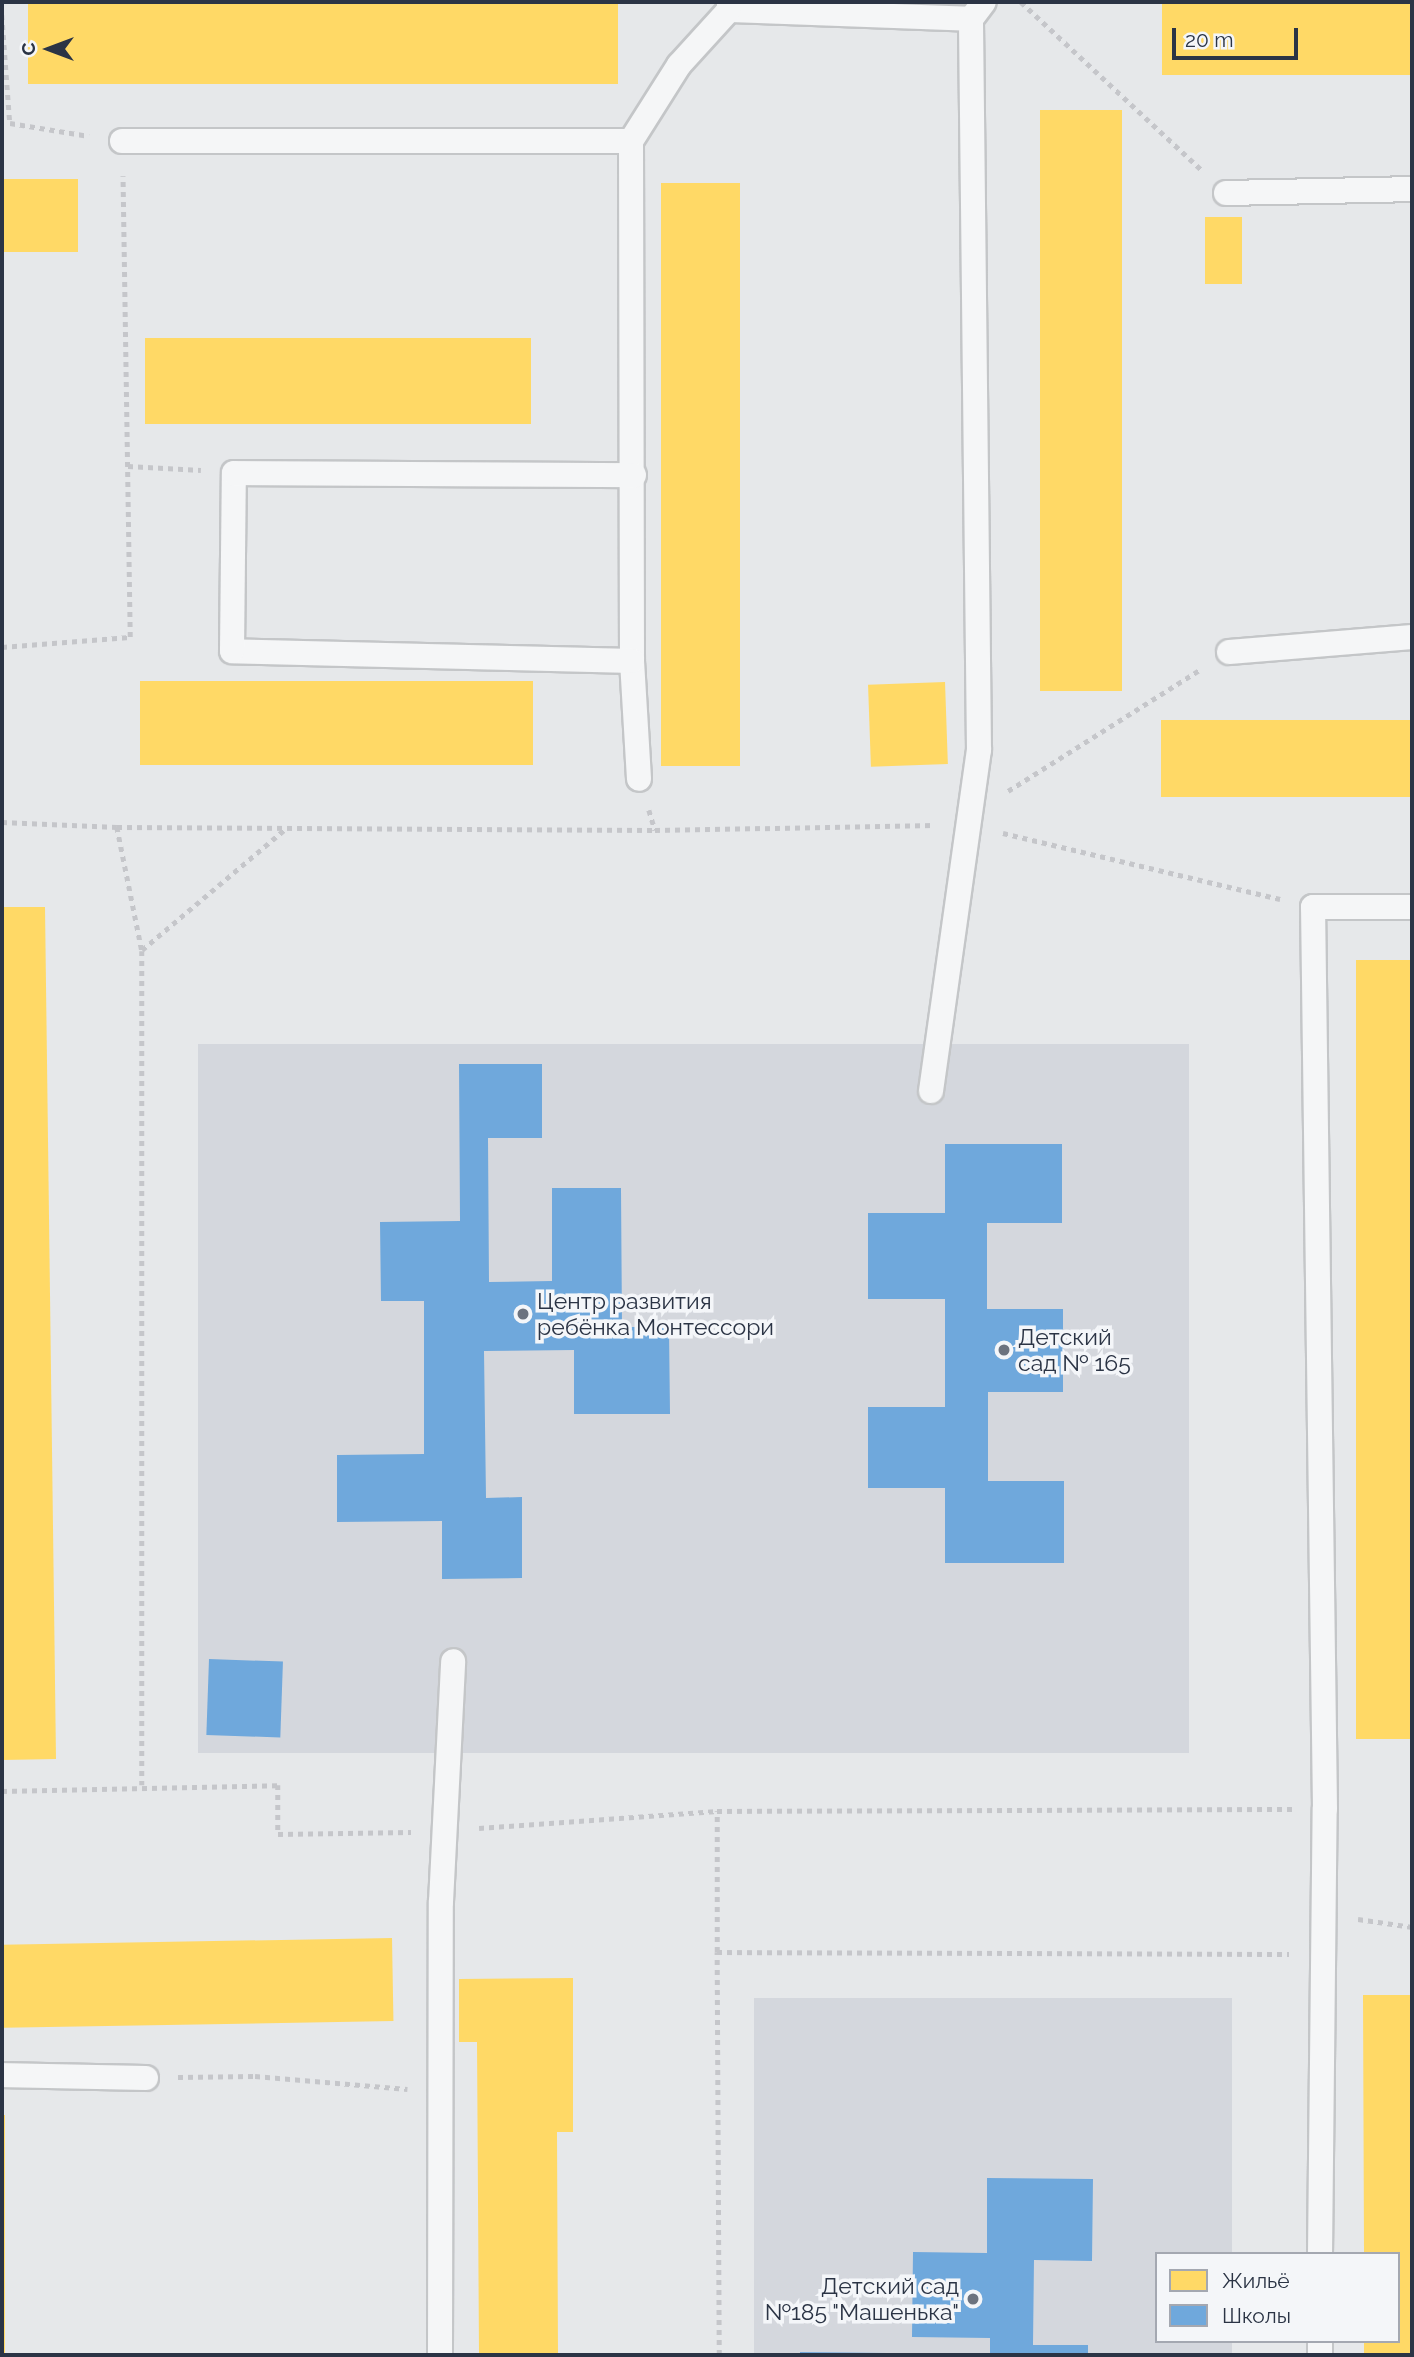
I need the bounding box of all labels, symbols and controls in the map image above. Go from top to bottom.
north arrow [14,14,84,84]
scale bar [1176,14,1302,58]
text: 20 m [1185,27,1233,52]
text: С [17,42,39,56]
place label: Центр развития ребёнка Монтессори [537,1287,774,1341]
marker: Центр развития ребёнка Монтессори [515,1306,531,1322]
place label: Детский сад № 165 [1018,1323,1131,1377]
marker: Детский сад № 165 [996,1342,1012,1358]
legend [1155,2252,1400,2343]
text: Жильё [1222,2268,1290,2293]
place label: Детский сад №185 "Машенька" [764,2272,959,2326]
marker: Детский сад №185 "Машенька" [965,2291,981,2307]
text: Школы [1222,2303,1291,2328]

